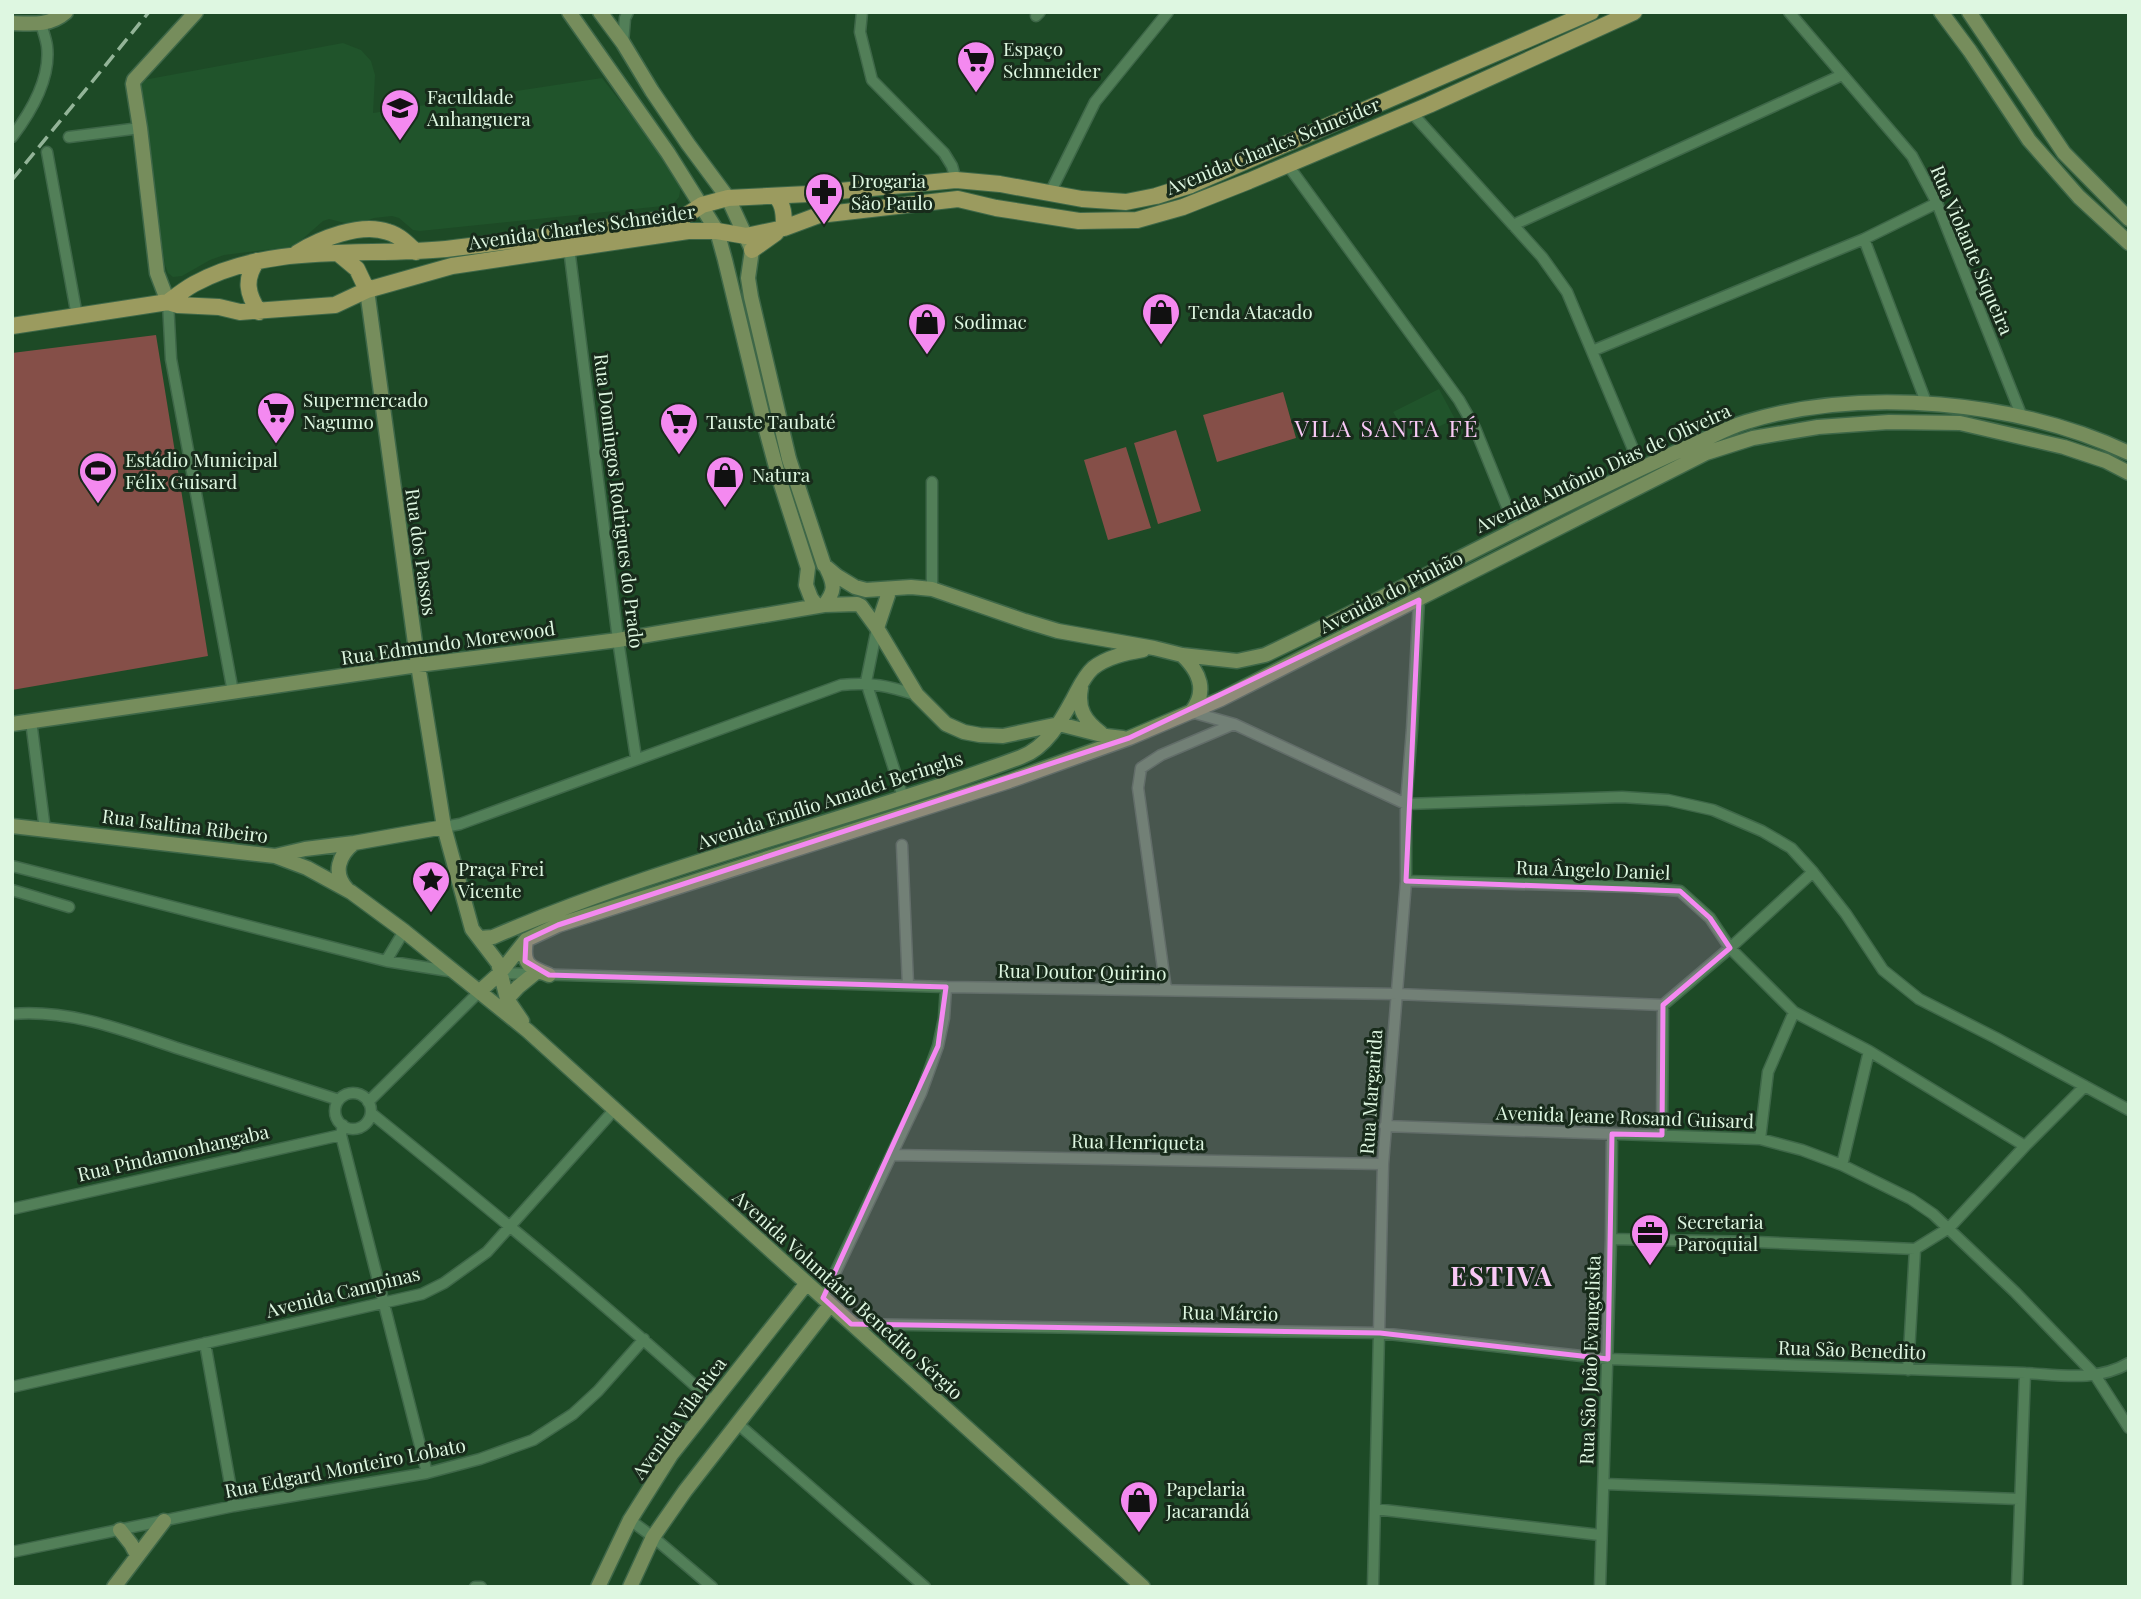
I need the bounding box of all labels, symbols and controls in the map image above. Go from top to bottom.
place label: Espaço Schnneider [1003,35,1101,83]
supermarket icon: Espaço Schnneider [955,39,997,94]
place label: Faculdade Anhanguera [426,83,531,131]
school or university icon: Faculdade Anhanguera [379,87,421,142]
street label: Avenida Charles Schneider [1161,90,1384,200]
street label: Rua Violante Siqueira [1925,161,2021,339]
place label: Drogaria São Paulo [851,167,933,215]
pharmacy icon: Drogaria São Paulo [803,171,845,226]
street label: Avenida Charles Schneider [466,197,697,255]
shop icon: Tenda Atacado [1140,291,1182,346]
place label: Tenda Atacado [1188,298,1313,324]
shop icon: Sodimac [906,301,948,356]
place label: Sodimac [954,308,1027,334]
street label: Rua Domingos Rodrigues do Prado [589,352,651,650]
place label: Supermercado Nagumo [303,386,428,434]
supermarket icon: Supermercado Nagumo [255,390,297,445]
street label: Avenida Antônio Dias de Oliveira [1470,396,1735,538]
supermarket icon: Tauste Taubaté [658,401,700,456]
place label: Tauste Taubaté [706,408,836,434]
district label: VILA SANTA FÉ [1293,412,1480,443]
place label: Estádio Municipal Félix Guisard [125,446,279,494]
sports icon: Estádio Municipal Félix Guisard [77,450,119,505]
shop icon: Natura [704,454,746,509]
place label: Natura [752,461,811,487]
street label: Rua dos Passos [400,487,444,617]
street label: Avenida do Pinhão [1313,544,1467,639]
street label: Rua Edmundo Morewood [339,614,557,670]
street label: Avenida Emílio Amadei Beringhs [693,744,966,855]
street label: Rua Isaltina Ribeiro [101,802,270,848]
street label: Rua Ângelo Daniel [1515,853,1671,885]
place label: Praça Frei Vicente [457,855,545,903]
place icon: Praça Frei Vicente [410,859,452,914]
street label: Rua Doutor Quirino [997,957,1167,985]
street label: Rua Margarida [1353,1028,1387,1155]
street label: Avenida Jeane Rosand Guisard [1495,1098,1754,1133]
street label: Rua Pindamonhangaba [74,1117,272,1187]
street label: Rua Henriqueta [1071,1127,1206,1155]
street label: Avenida Voluntário Benedito Sérgio [727,1183,969,1405]
place label: Secretaria Paroquial [1677,1208,1764,1256]
office icon: Secretaria Paroquial [1629,1212,1671,1267]
street label: Rua São João Evangelista [1572,1254,1606,1465]
district label: ESTIVA [1450,1258,1554,1293]
street label: Avenida Campinas [262,1259,423,1323]
street label: Rua Márcio [1182,1298,1279,1326]
street label: Rua São Benedito [1777,1333,1927,1365]
street label: Avenida Vila Rica [624,1351,732,1484]
street label: Rua Edgard Monteiro Lobato [222,1431,468,1503]
place label: Papelaria Jacarandá [1165,1475,1250,1523]
shop icon: Papelaria Jacarandá [1118,1479,1160,1534]

